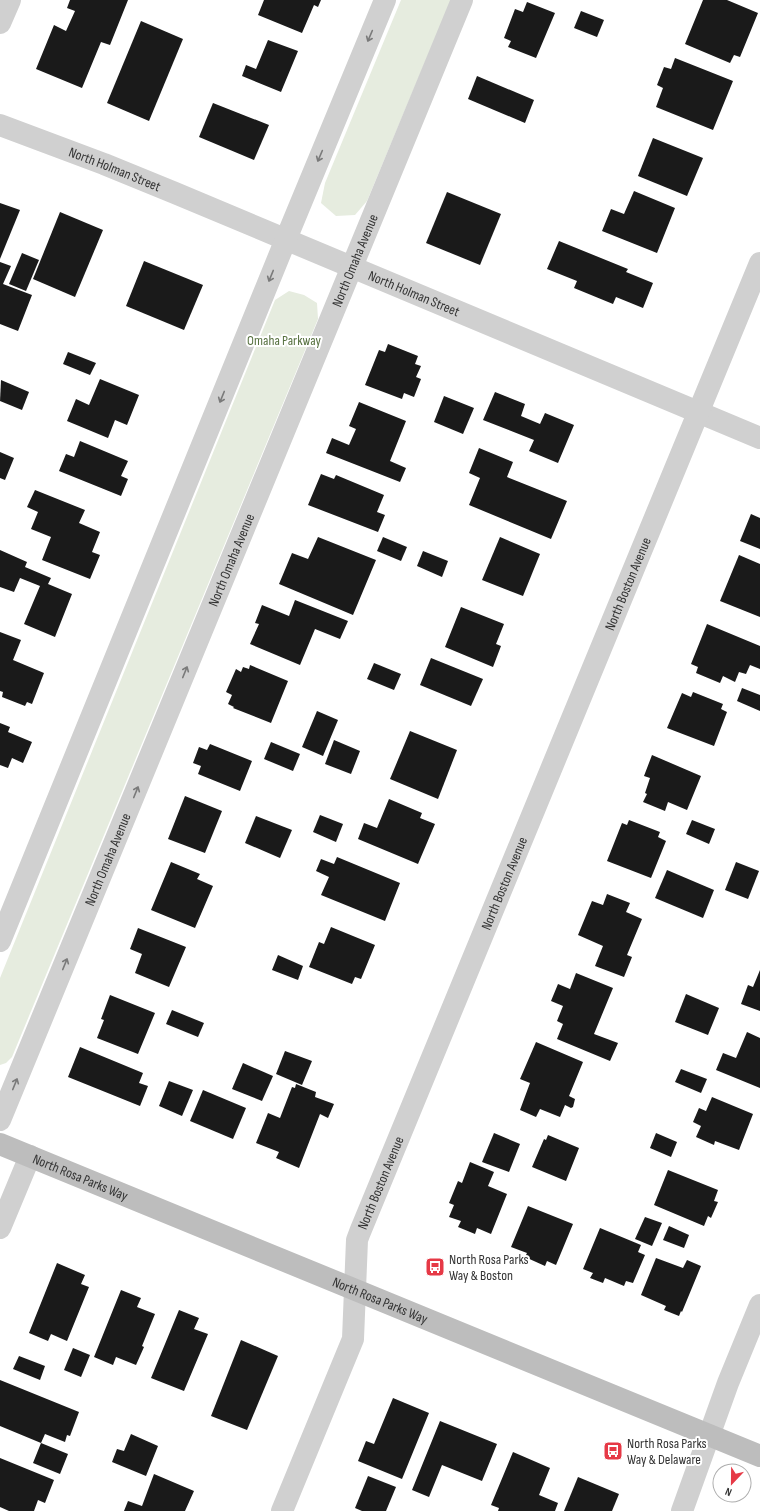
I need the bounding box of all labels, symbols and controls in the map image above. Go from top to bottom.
one-way arrow [366,30,373,42]
street label: North Holman Street [66,144,163,195]
one-way arrow [316,150,324,162]
street label: North Omaha Avenue [328,212,382,309]
street label: North Holman Street [366,267,462,320]
one-way arrow [266,270,274,282]
park label: Omaha Parkway [247,332,321,349]
one-way arrow [217,390,225,402]
street label: North Omaha Avenue [205,511,258,609]
street label: North Boston Avenue [601,535,655,633]
one-way arrow [182,666,190,678]
one-way arrow [132,787,140,799]
street label: North Omaha Avenue [81,811,135,908]
street label: North Boston Avenue [478,834,531,933]
one-way arrow [61,959,69,971]
one-way arrow [12,1079,20,1091]
street label: North Boston Avenue [354,1134,408,1232]
street label: North Rosa Parks Way [30,1150,131,1205]
place label: North Rosa Parks Way & Boston [449,1251,529,1284]
bus stop icon: North Rosa Parks Way & Boston [424,1256,446,1278]
street label: North Rosa Parks Way [330,1273,431,1328]
place label: North Rosa Parks Way & Delaware [627,1435,707,1468]
bus stop icon: North Rosa Parks Way & Delaware [602,1440,624,1462]
north arrow [712,1463,752,1503]
text: N [723,1485,734,1499]

